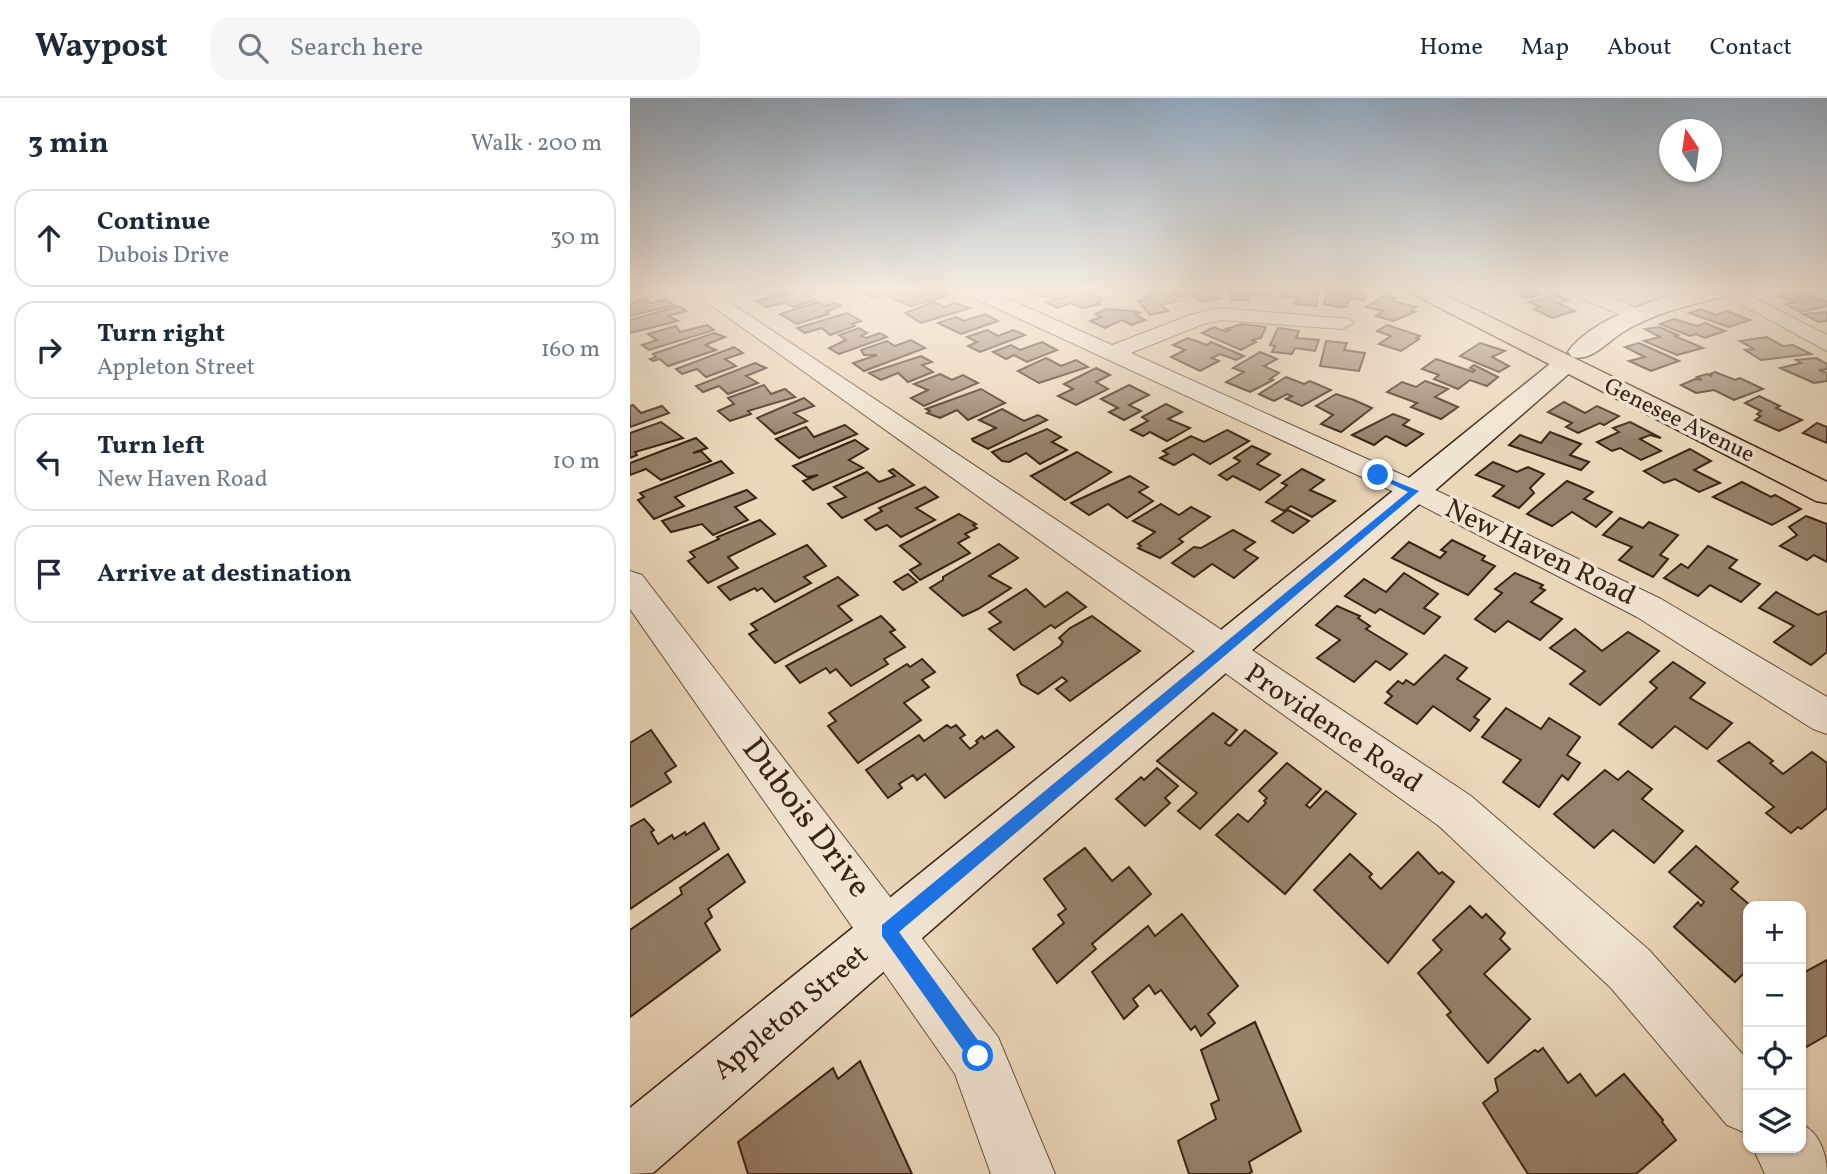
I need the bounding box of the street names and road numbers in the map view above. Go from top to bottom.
street label: Genesee Avenue [1598,371,1760,471]
street label: New Haven Road [1438,490,1642,616]
street label: Providence Road [1237,655,1429,803]
street label: Dubois Drive [730,729,880,909]
street label: Appleton Street [705,936,877,1090]

